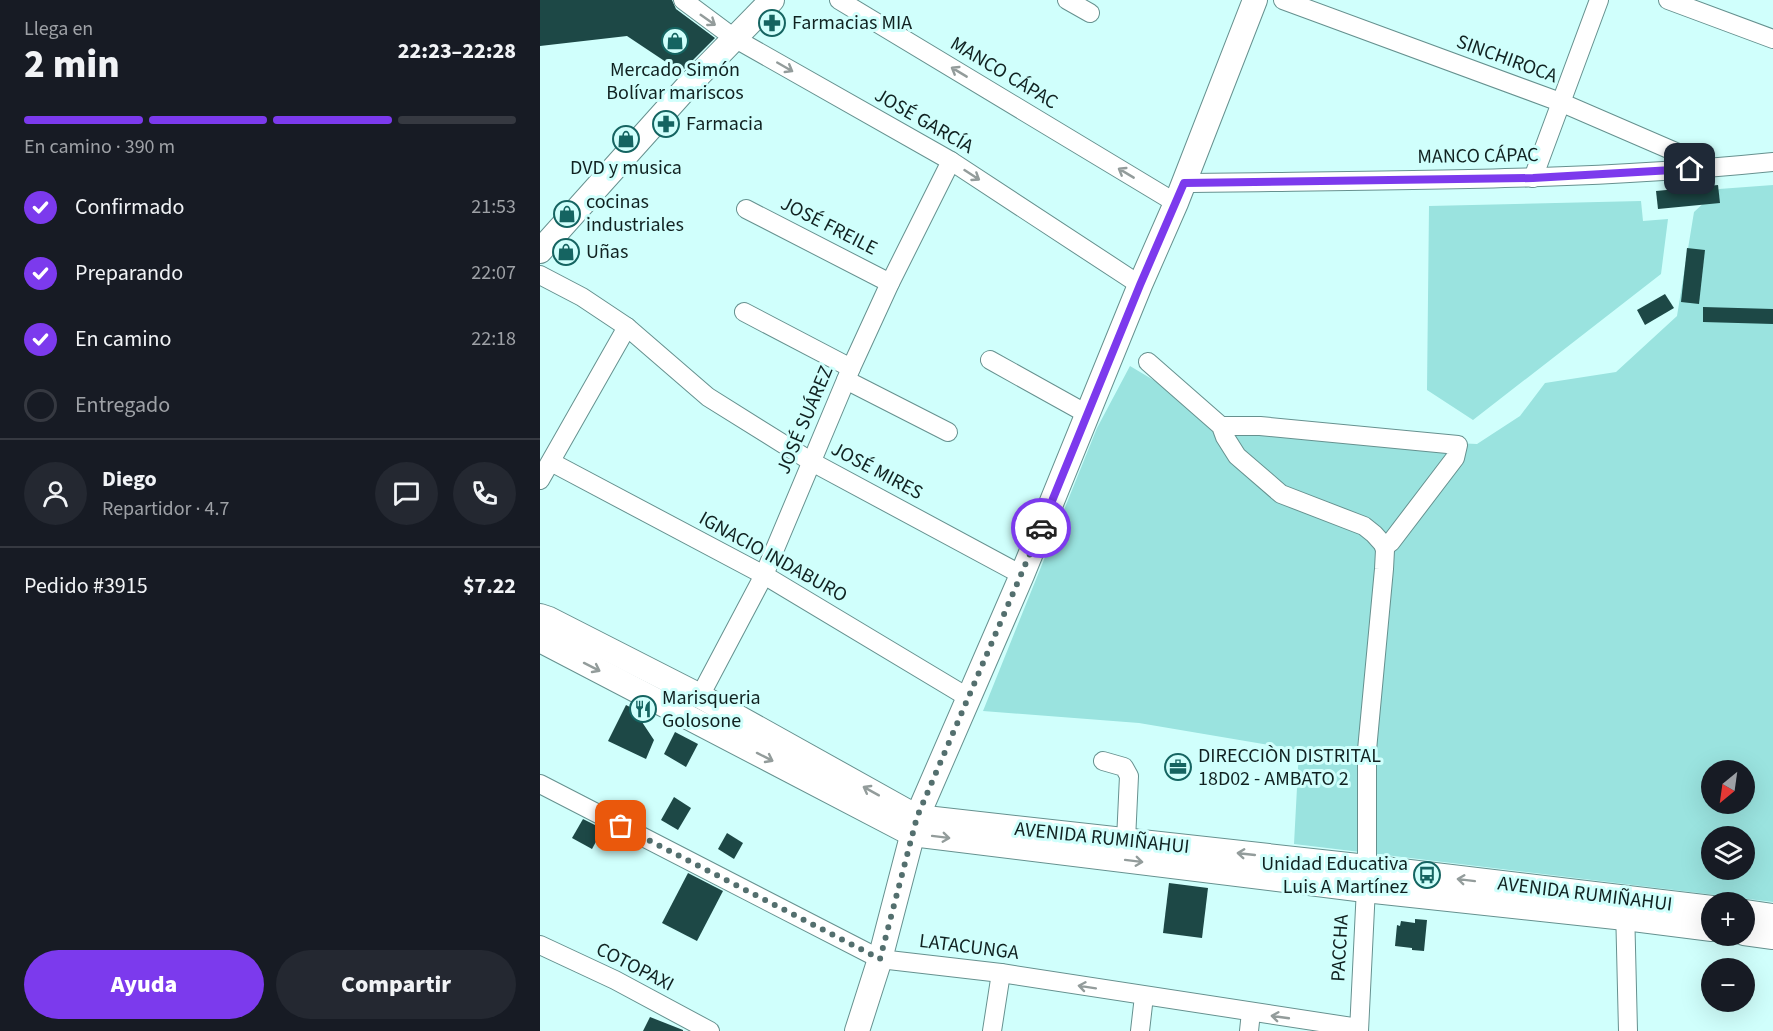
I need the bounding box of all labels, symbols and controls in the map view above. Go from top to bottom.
pharmacy icon: Farmacias MIA [757,8,787,38]
place label: Farmacias MIA [792,9,912,37]
one-way arrow [700,14,716,26]
text: Llega en [24,15,93,43]
shop icon: Mercado Simón Bolívar mariscos [660,26,690,56]
street label: SINCHIROCA [1453,28,1562,90]
street label: MANCO CÁPAC [945,30,1063,116]
text: 22:23–22:28 [398,35,516,67]
text: 2 min [24,37,120,93]
place label: Mercado Simón Bolívar mariscos [606,56,744,107]
one-way arrow [776,62,794,73]
one-way arrow [951,66,968,78]
street label: JOSÉ GARCÍA [869,81,979,161]
pharmacy icon: Farmacia [651,109,681,139]
place label: Farmacia [686,110,763,138]
shop icon: DVD y musica [611,124,641,154]
text: En camino · 390 m [24,133,175,161]
street label: MANCO CÁPAC [1417,141,1539,171]
pin [1664,143,1715,194]
icon: home [1673,152,1706,185]
place label: DVD y musica [570,154,682,182]
one-way arrow [1118,167,1135,179]
one-way arrow [964,169,980,181]
place label: cocinas industriales [586,188,684,239]
street label: JOSÉ FREILE [776,190,882,262]
icon: check [24,191,57,224]
text: Confirmado [75,191,184,223]
text: 21:53 [471,193,516,221]
shop icon: cocinas industriales [552,199,582,229]
shop icon: Uñas [551,237,581,267]
place label: Uñas [586,238,628,266]
icon: check [24,257,57,290]
text: Preparando [75,257,183,289]
text: 22:07 [471,259,516,287]
icon: check [24,323,57,356]
text: En camino [75,323,172,355]
text: 22:18 [471,325,516,353]
street label: JOSÉ SUÁREZ [770,362,840,478]
text: Entregado [75,389,170,421]
street label: JOSÉ MIRES [826,435,928,507]
button: person [24,462,87,525]
button: chat [375,462,438,525]
button: phone [453,462,516,525]
text: Diego [102,463,157,495]
text: Repartidor · 4.7 [102,495,229,523]
courier [1011,498,1071,558]
street label: IGNACIO INDABURO [694,505,852,609]
icon: car [1025,512,1058,545]
text: Pedido #3915 [24,570,148,602]
text: $7.22 [463,570,516,602]
one-way arrow [583,661,600,673]
place label: Marisqueria Golosone [662,684,761,735]
restaurant icon: Marisqueria Golosone [628,694,658,724]
place label: DIRECCIÒN DISTRITAL 18D02 - AMBATO 2 [1198,742,1381,793]
one-way arrow [756,751,773,763]
office icon: DIRECCIÒN DISTRITAL 18D02 - AMBATO 2 [1163,752,1193,782]
north arrow [1701,760,1755,814]
map controls [1701,760,1755,1012]
one-way arrow [863,785,880,797]
pin [595,800,646,851]
icon: bag [604,809,637,842]
street label: AVENIDA RUMIÑAHUI [1013,815,1191,861]
button: layers [1701,826,1755,880]
one-way arrow [931,832,950,843]
one-way arrow [1237,848,1256,859]
place label: Unidad Educativa Luis A Martínez [1261,850,1408,901]
one-way arrow [1124,856,1144,867]
bus stop icon: Unidad Educativa Luis A Martínez [1412,860,1442,890]
street label: AVENIDA RUMIÑAHUI [1496,869,1674,919]
one-way arrow [1456,874,1476,885]
button: + [1701,892,1755,946]
street label: PACCHA [1324,914,1356,982]
street label: LATACUNGA [918,927,1021,967]
street label: COTOPAXI [591,935,679,999]
button: Ayuda [24,950,264,1019]
button: Compartir [276,950,516,1019]
button: − [1701,958,1755,1012]
one-way arrow [1078,981,1098,992]
one-way arrow [1271,1011,1290,1022]

